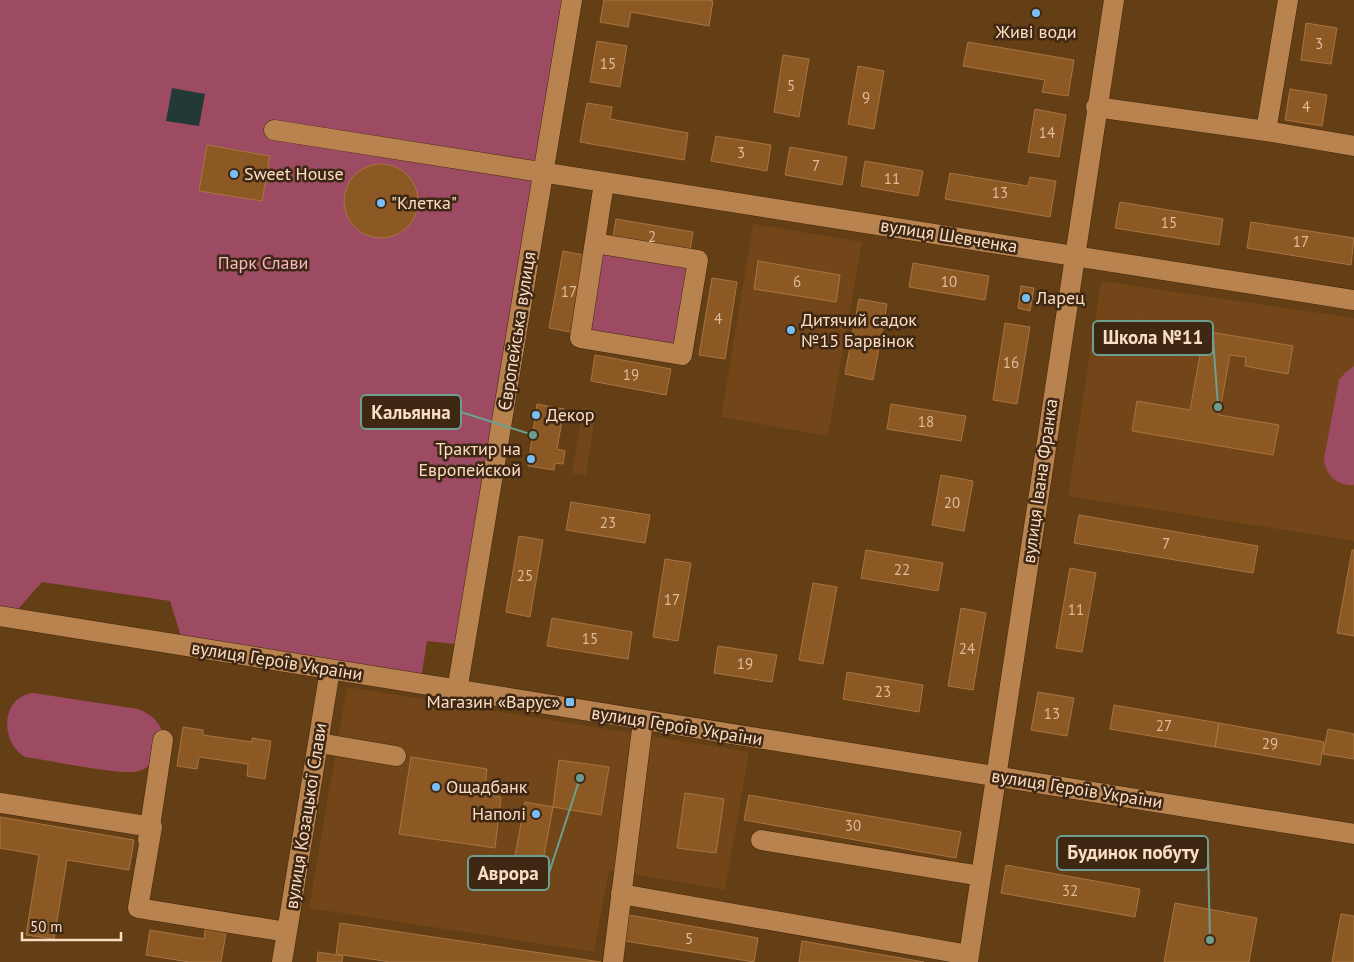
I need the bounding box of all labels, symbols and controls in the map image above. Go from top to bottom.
marker: Живі води [1030,7,1042,19]
place label: Живі води [994,20,1077,43]
house number: 3 [1315,34,1323,53]
house number: 15 [600,54,616,73]
house number: 5 [787,76,795,95]
house number: 9 [862,88,870,107]
house number: 4 [1302,97,1310,116]
house number: 14 [1039,123,1055,142]
house number: 3 [737,143,745,162]
house number: 7 [812,156,820,175]
place label: Sweet House [244,162,344,185]
marker: Sweet House [228,168,240,180]
house number: 11 [884,169,900,188]
house number: 13 [992,183,1008,202]
place label: "Клетка" [391,191,457,214]
marker: "Клетка" [375,197,387,209]
street label: вулиця Шевченка [879,213,1019,258]
house number: 15 [1161,213,1177,232]
house number: 2 [648,227,656,246]
house number: 17 [1293,232,1309,251]
street label: Європейська вулиця [493,250,540,412]
park label: Парк Слави [218,251,308,274]
house number: 6 [793,272,801,291]
house number: 10 [941,272,957,291]
house number: 17 [561,282,577,301]
place label: Ларец [1035,286,1085,309]
marker: Ларец [1020,292,1032,304]
place label: Дитячий садок №15 Барвінок [801,308,917,352]
house number: 4 [714,309,722,328]
callout: Школа №11 [1093,321,1213,355]
marker: Дитячий садок №15 Барвінок [785,324,797,336]
text: Школа №11 [1103,325,1203,349]
house number: 16 [1003,353,1019,372]
house number: 19 [623,365,639,384]
callout: Кальянна [361,395,461,429]
street label: вулиця Івана Франка [1017,397,1062,565]
text: Кальянна [371,400,451,424]
place label: Декор [546,403,595,426]
marker: Декор [530,409,542,421]
house number: 18 [918,412,934,431]
place label: Трактир на Европейской [418,437,521,481]
marker: Трактир на Европейской [525,453,537,465]
house number: 20 [944,493,960,512]
house number: 23 [600,513,616,532]
house number: 7 [1162,534,1170,553]
house number: 22 [894,560,910,579]
house number: 25 [517,566,533,585]
house number: 17 [664,590,680,609]
house number: 11 [1068,600,1084,619]
house number: 15 [582,629,598,648]
street label: вулиця Героїв України [190,636,364,685]
house number: 24 [959,639,975,658]
house number: 19 [737,654,753,673]
house number: 23 [875,682,891,701]
place label: Магазин «Варус» [426,690,560,713]
marker: Магазин «Варус» [564,696,576,708]
street label: вулиця Героїв України [590,701,764,750]
house number: 13 [1044,704,1060,723]
house number: 27 [1156,716,1172,735]
street label: вулиця Козацької Слави [279,721,332,911]
house number: 29 [1262,734,1278,753]
street label: вулиця Героїв України [990,764,1164,813]
place label: Ощадбанк [446,775,528,798]
marker: Ощадбанк [430,781,442,793]
place label: Наполі [472,802,526,825]
marker: Наполі [530,808,542,820]
house number: 30 [845,816,861,835]
callout: Будинок побуту [1057,836,1208,870]
text: Будинок побуту [1067,840,1200,864]
callout: Аврора [468,856,549,890]
text: Аврора [477,861,539,885]
house number: 32 [1062,881,1078,900]
scale bar [22,910,121,942]
text: 50 m [30,917,63,936]
house number: 5 [685,929,693,948]

